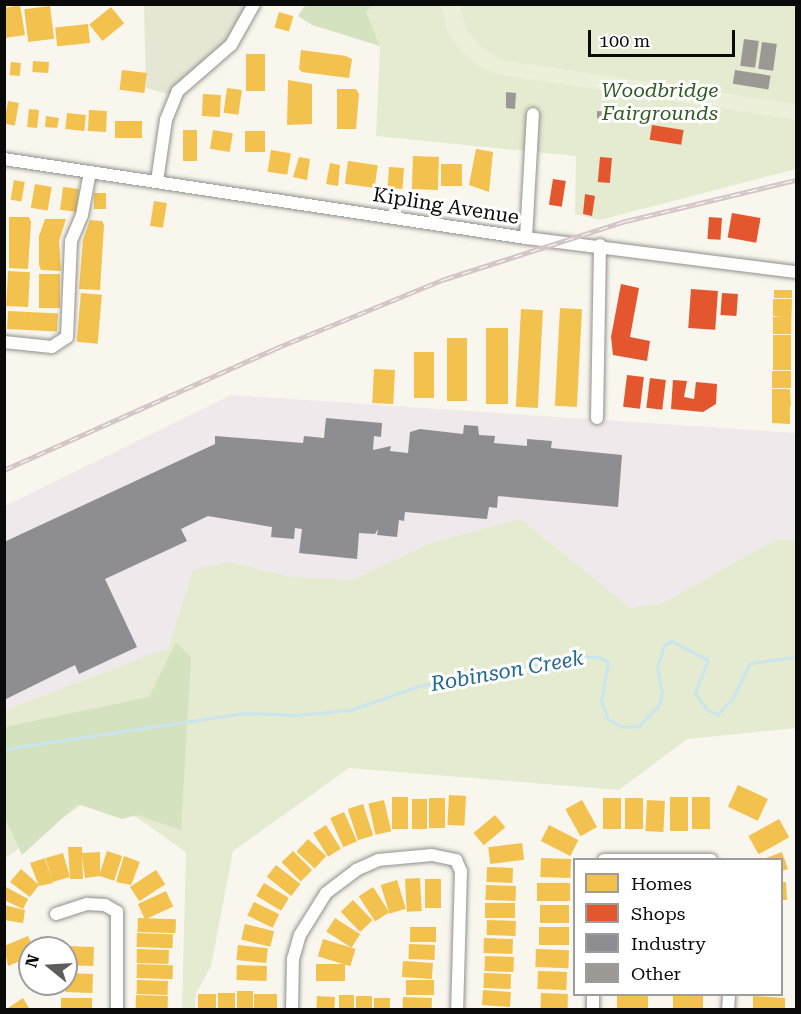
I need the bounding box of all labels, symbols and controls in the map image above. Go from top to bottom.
scale bar [591,18,738,56]
text: 100 m [599,30,650,51]
park label: Woodbridge Fairgrounds [602,79,718,126]
street label: Kipling Avenue [371,183,521,229]
water label: Robinson Creek [429,645,585,697]
legend [573,858,783,996]
text: Homes [631,873,692,894]
text: Shops [631,903,685,924]
text: Industry [631,933,706,954]
north arrow [18,936,78,996]
text: N [21,952,43,970]
text: Other [631,963,681,984]

